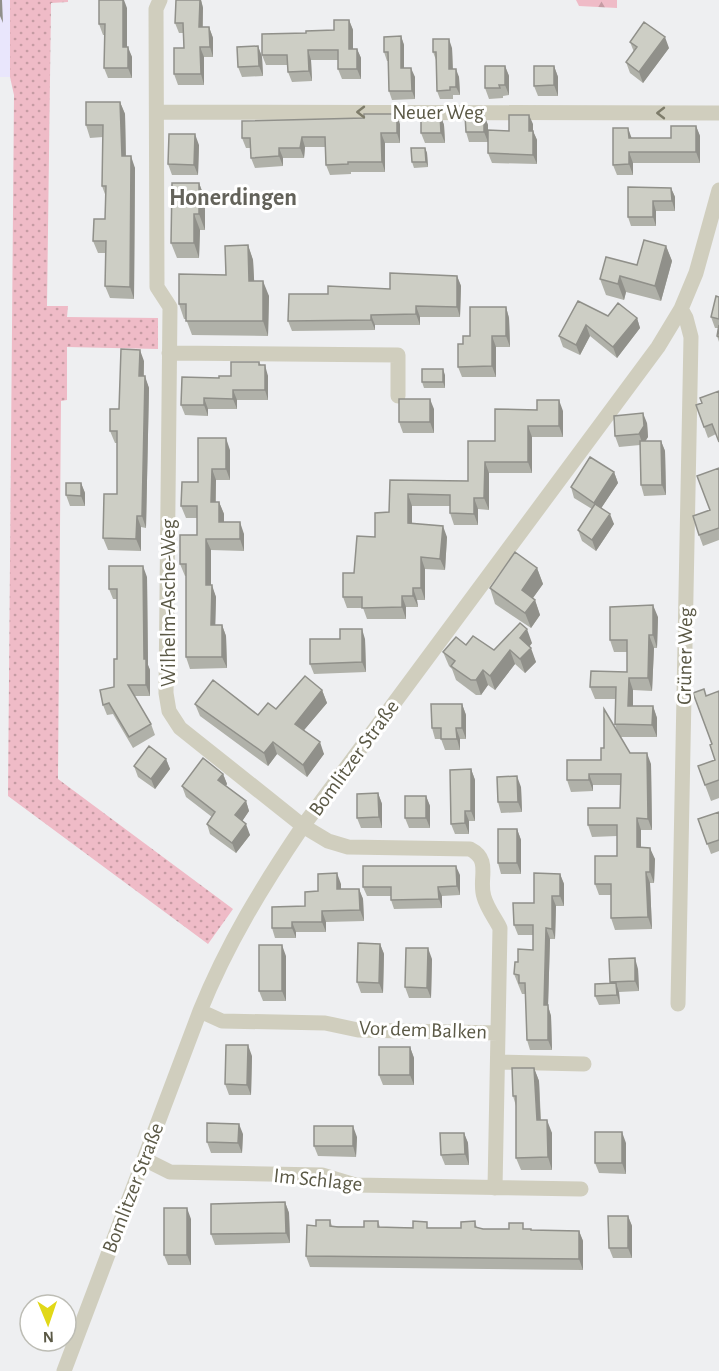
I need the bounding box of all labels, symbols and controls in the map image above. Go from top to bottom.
street label: Neuer Weg [392,102,485,123]
one-way arrow [356,106,365,118]
one-way arrow [656,107,665,119]
district label: Honerdingen [169,186,297,210]
street label: Wilhelm-Asche-Weg [158,518,179,687]
street label: Grüner Weg [674,606,696,705]
street label: Bomlitzer Straße [305,696,403,820]
street label: Vor dem Balken [359,1017,487,1043]
street label: Bomlitzer Straße [99,1120,167,1256]
street label: Im Schlage [273,1165,363,1195]
north arrow [18,1293,78,1353]
text: N [43,1329,54,1345]

